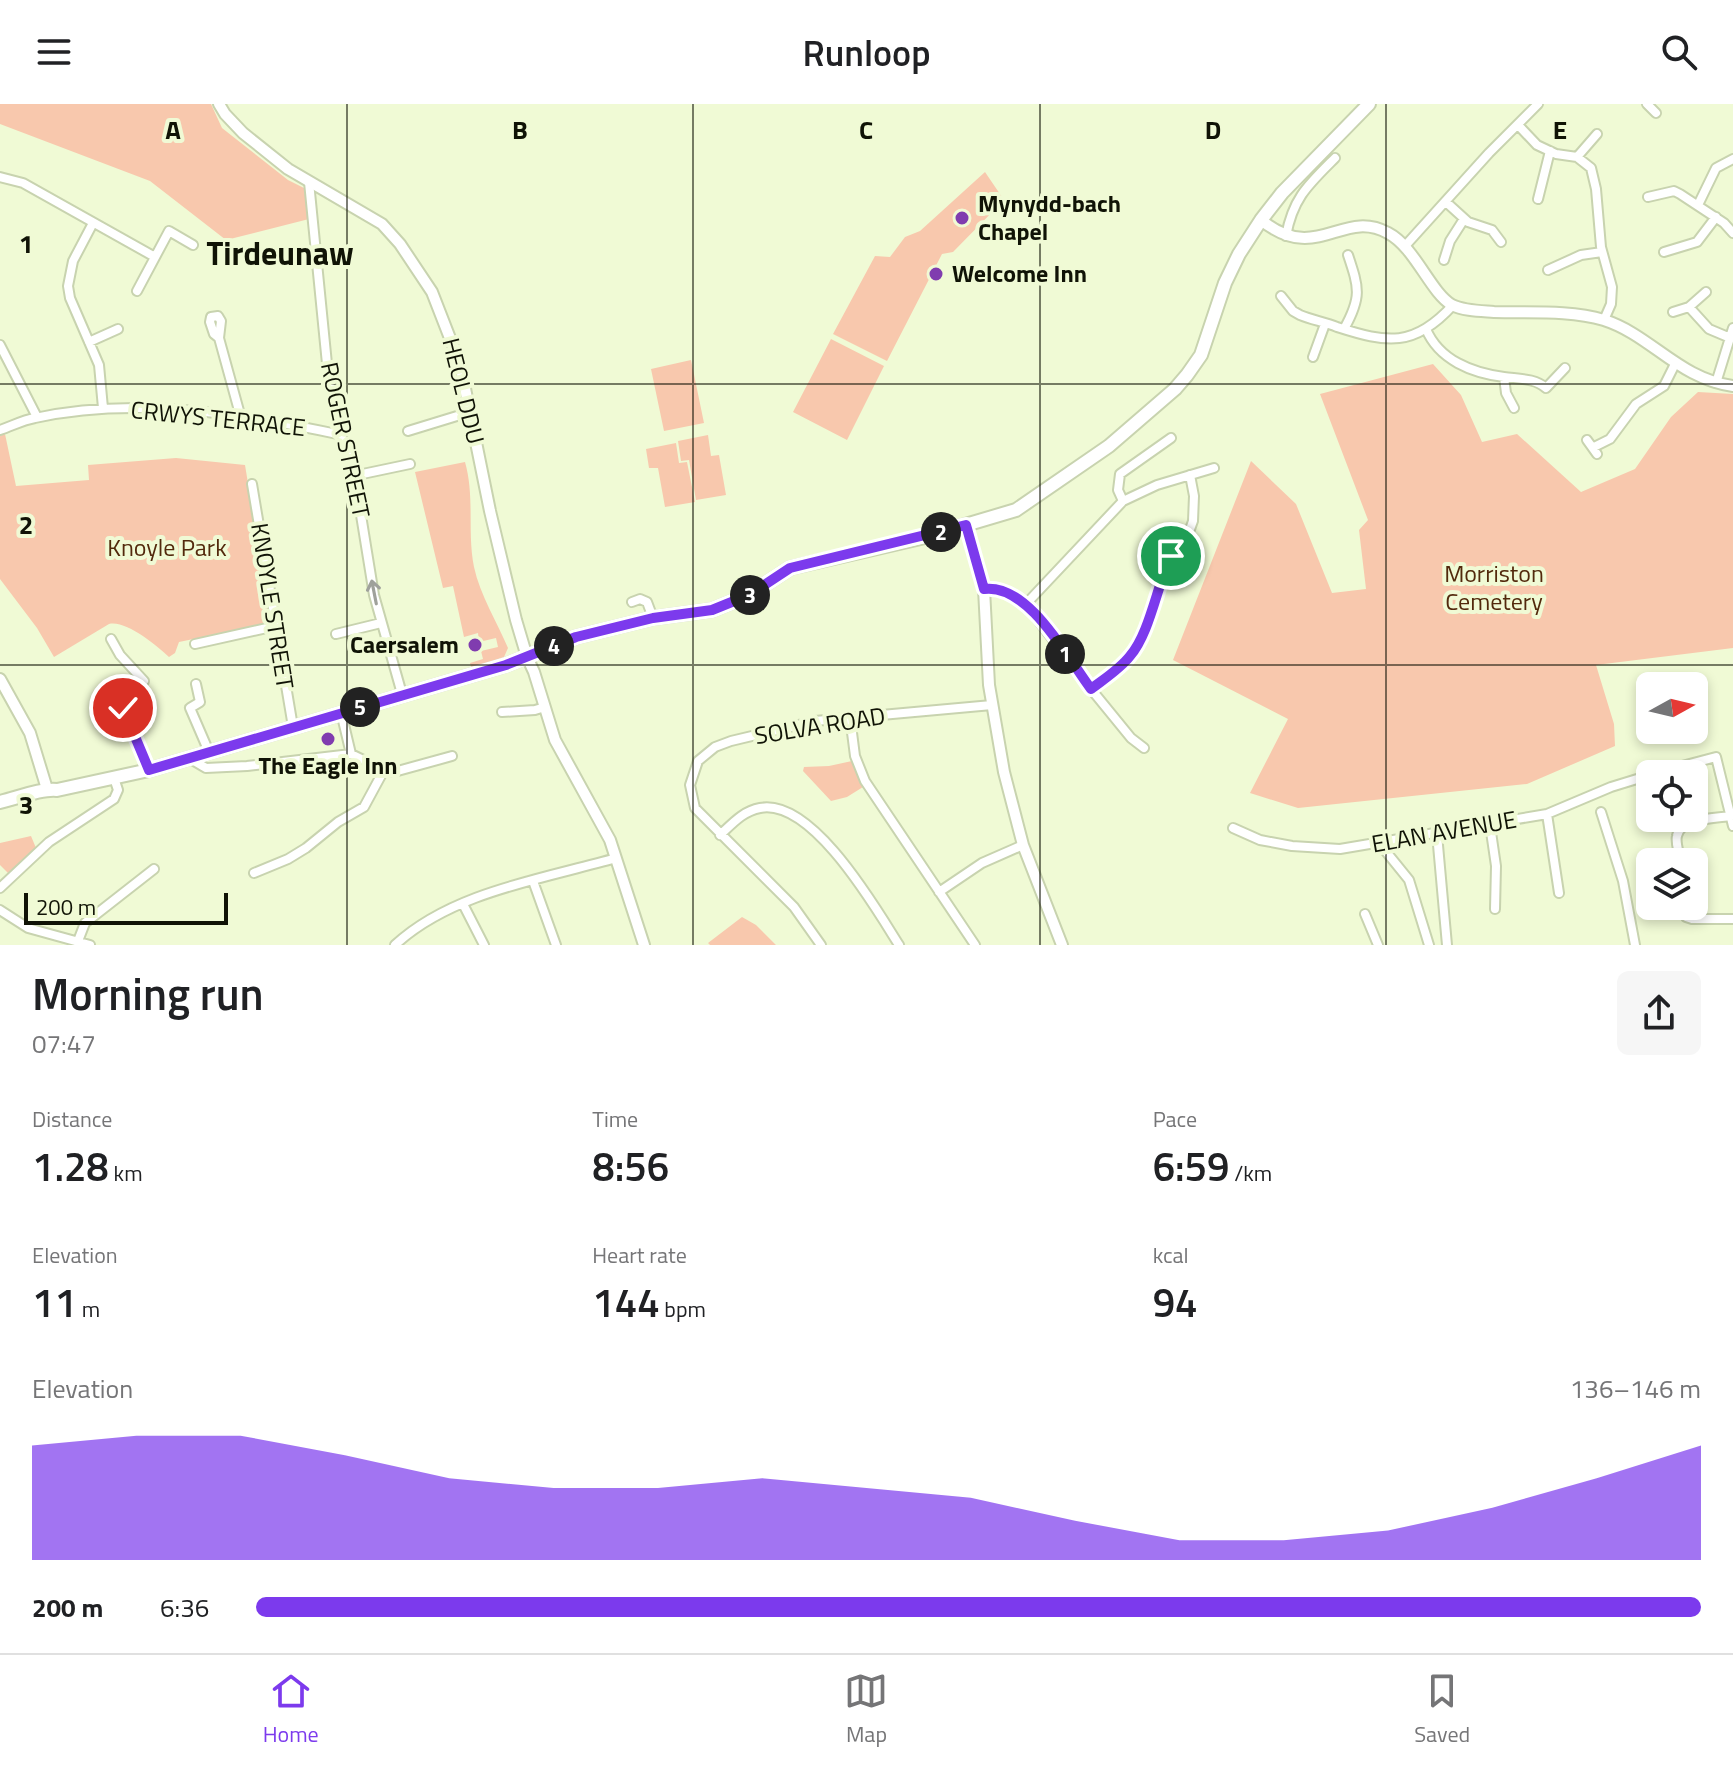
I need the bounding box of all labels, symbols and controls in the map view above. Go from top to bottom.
text: Runloop [802,25,931,80]
icon: menu [32,30,76,74]
icon: search [1657,30,1701,74]
text: A [165,110,181,149]
text: B [512,110,528,149]
text: C [859,110,873,149]
text: D [1205,110,1221,149]
text: E [1553,110,1567,149]
place label: Mynydd-bach Chapel [978,185,1121,249]
marker: Mynydd-bach Chapel [953,209,971,227]
text: 1 [19,224,33,263]
district label: Tirdeunaw [206,229,354,277]
place label: Welcome Inn [952,255,1087,291]
marker: Welcome Inn [927,265,945,283]
street label: HEOL DDU [433,334,495,448]
street label: ROGER STREET [312,359,380,521]
street label: CRWYS TERRACE [129,391,307,445]
text: 2 [19,505,33,544]
pin: 2 [921,512,961,552]
text: 2 [935,515,947,549]
street label: KNOYLE STREET [242,520,304,692]
pin [1137,522,1205,590]
park label: Knoyle Park [107,529,227,565]
icon: arrive [1149,534,1193,578]
park label: Morriston Cemetery [1444,555,1544,619]
pin: 3 [730,575,770,615]
text: 3 [744,578,756,612]
one-way arrow [366,580,381,606]
place label: Caersalem [350,626,459,662]
pin: 4 [534,626,574,666]
text: 4 [548,629,560,663]
pin: 1 [1045,634,1085,674]
marker: Caersalem [466,636,484,654]
text: 1 [1059,637,1071,671]
north arrow [1636,672,1708,744]
map controls [1636,672,1708,920]
pin [89,674,157,742]
icon: check [101,686,145,730]
pin: 5 [340,687,380,727]
text: 5 [354,690,366,724]
street label: SOLVA ROAD [752,697,888,753]
marker: The Eagle Inn [319,730,337,748]
place label: The Eagle Inn [258,747,398,783]
button: locate [1636,760,1708,832]
text: 3 [19,785,33,824]
street label: ELAN AVENUE [1369,801,1519,861]
button: layers [1636,848,1708,920]
scale bar [24,889,228,925]
text: 200 m [36,890,96,924]
text: Morning run [32,960,264,1027]
button: share [1617,971,1701,1055]
text: 07:47 [32,1024,96,1063]
text: Distance [32,1102,112,1136]
text: Time [592,1102,638,1136]
text: Pace [1153,1102,1197,1136]
text: 1.28 [32,1136,109,1197]
text: 8:56 [592,1136,669,1197]
text: 6:59 [1153,1136,1229,1197]
text: km [109,1156,143,1190]
text: /km [1229,1156,1272,1190]
text: Elevation [32,1238,118,1272]
text: Heart rate [592,1238,687,1272]
text: kcal [1153,1238,1189,1272]
text: 11 [32,1272,77,1333]
text: 144 [592,1272,660,1333]
text: 94 [1153,1272,1197,1333]
text: m [77,1292,100,1326]
text: bpm [660,1292,706,1326]
text: Elevation [32,1369,133,1408]
text: 136–146 m [1570,1369,1701,1408]
text: 200 m [32,1588,103,1627]
text: 6:36 [160,1588,209,1627]
tab: Home [263,1669,319,1751]
tab: Map [844,1669,888,1751]
tab: Saved [1414,1669,1470,1751]

